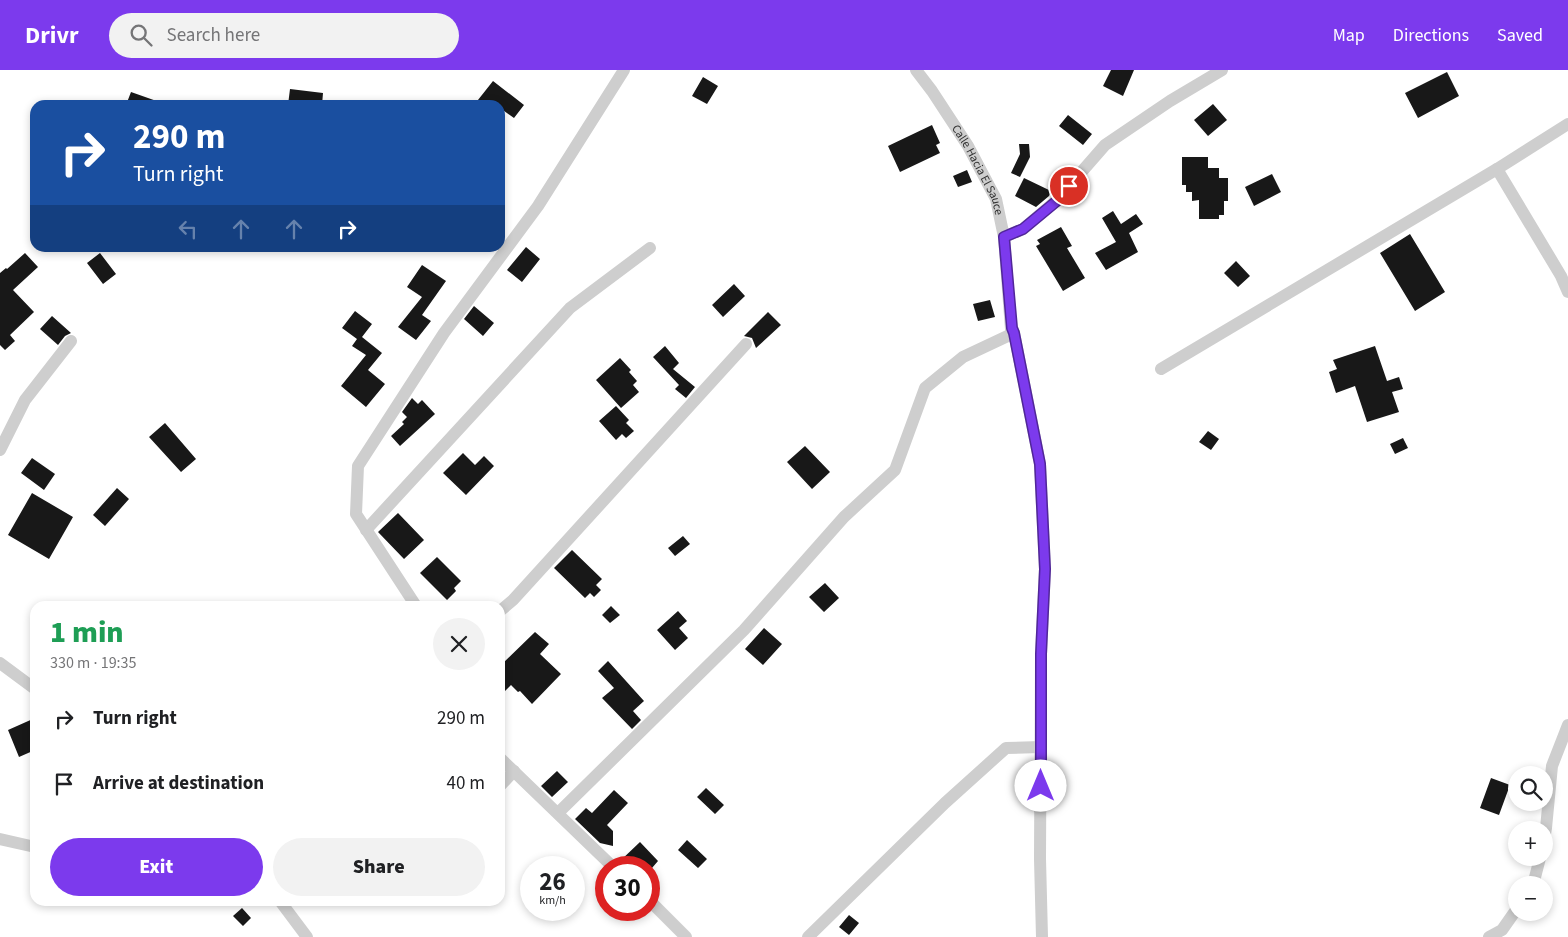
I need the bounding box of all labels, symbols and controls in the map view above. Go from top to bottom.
search box [109,13,459,58]
text: Drivr [25,18,79,53]
icon: search [127,21,155,49]
text: Search here [167,22,260,49]
text: Map [1333,23,1365,48]
text: Directions [1393,23,1469,48]
text: Saved [1497,23,1543,48]
text: 290 m [133,112,225,162]
icon: right [50,120,115,185]
street label: Calle Hacia El Sauce [948,121,1008,216]
text: Turn right [133,158,223,190]
pin [1048,165,1090,207]
icon: arrive [1055,172,1083,200]
icon: left [174,215,202,243]
icon: ahead [227,215,255,243]
icon: ahead [280,215,308,243]
icon: right [333,215,361,243]
text: 1 min [50,611,124,654]
button: close [433,618,485,670]
text: 330 m · 19:35 [50,652,137,674]
icon: right [50,705,78,733]
text: Turn right [93,705,177,732]
text: 290 m [437,705,485,732]
position arrow [1014,759,1066,811]
map controls [1508,766,1553,921]
button: search [1508,766,1553,811]
icon: arrive [50,770,78,798]
text: Arrive at destination [93,770,264,797]
text: 40 m [447,770,485,797]
button: + [1508,821,1553,866]
button: Exit [50,838,263,896]
button: Share [273,838,485,896]
speed limit sign: 30 [595,856,660,921]
text: 26 [539,864,566,900]
button: − [1508,876,1553,921]
text: km/h [539,892,566,909]

